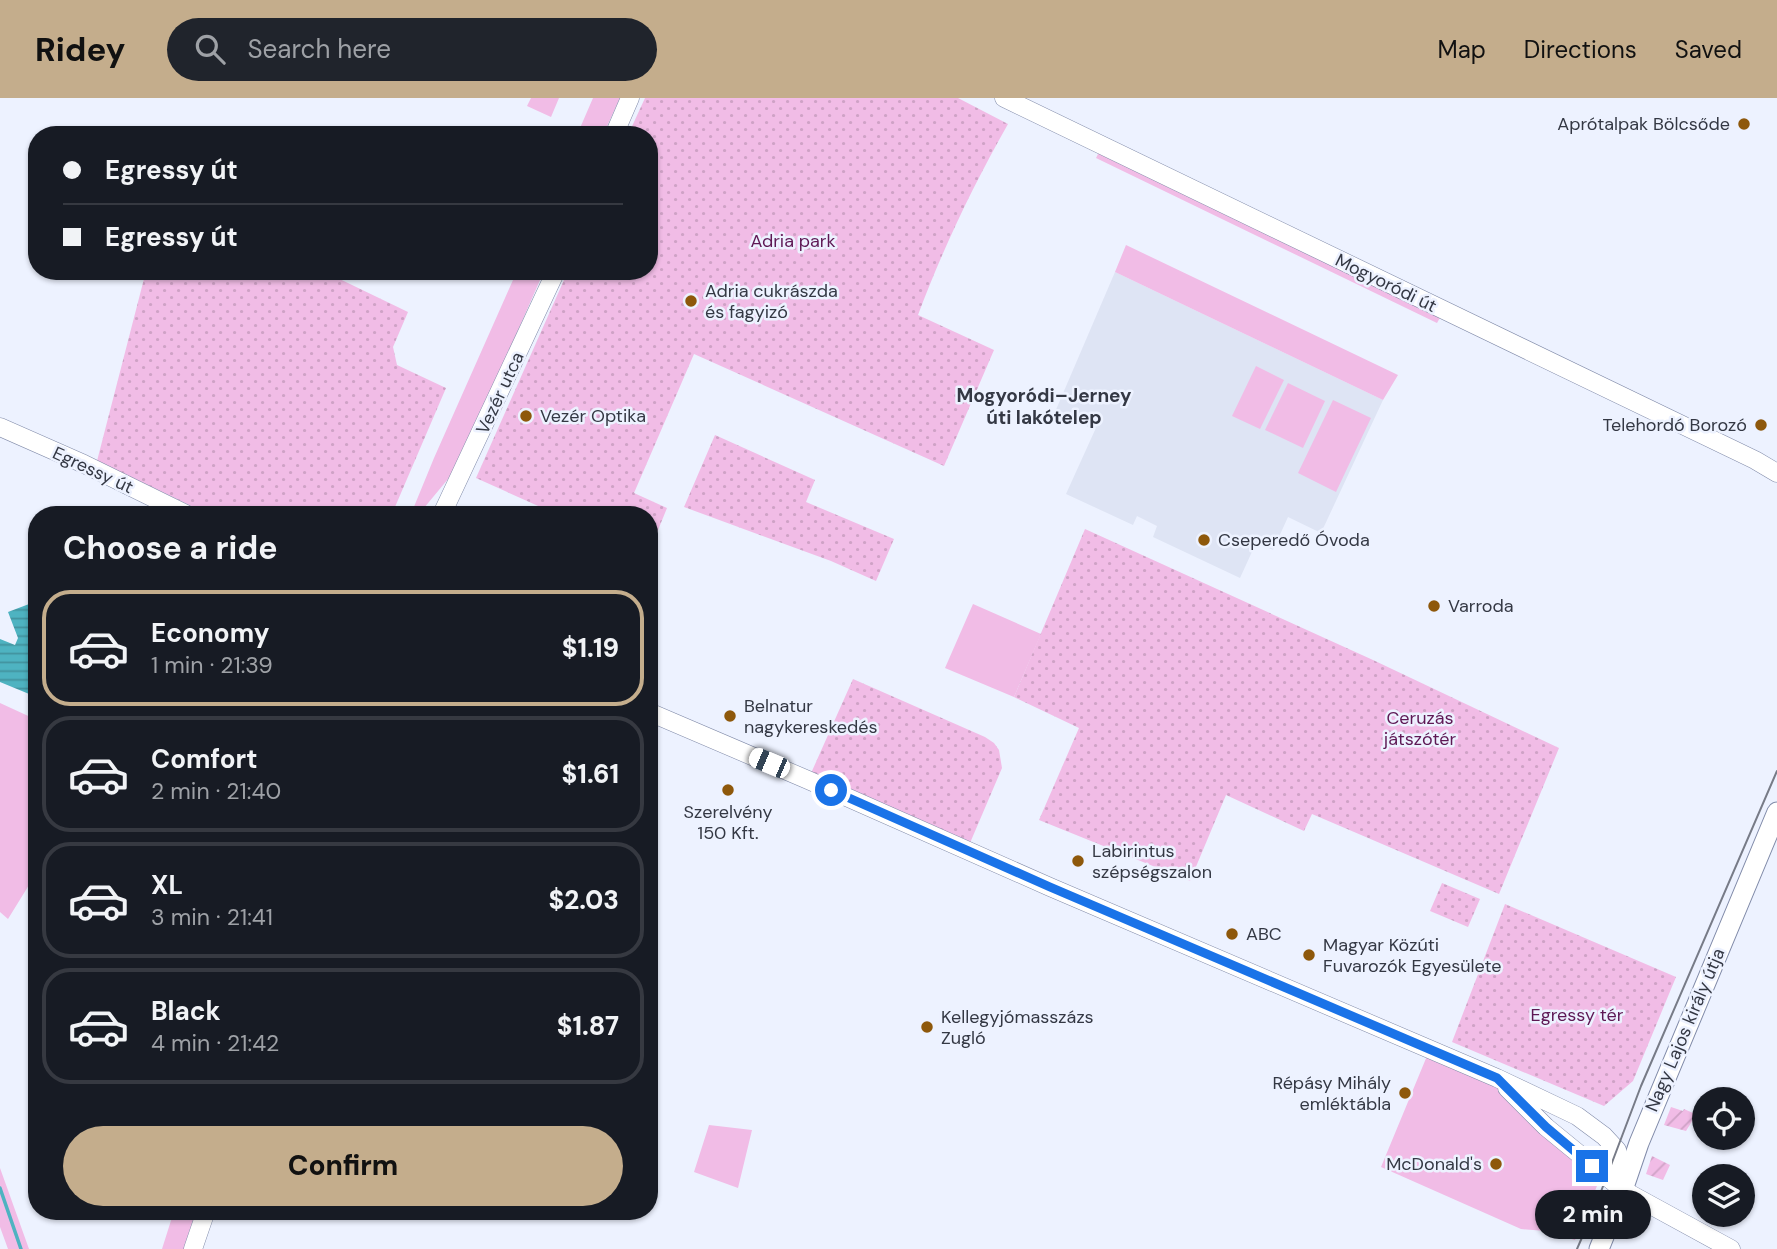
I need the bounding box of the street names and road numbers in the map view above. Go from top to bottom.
street label: Mogyoródi út [1331,248,1441,318]
street label: Vezér utca [470,348,530,438]
street label: Egressy út [49,441,137,499]
street label: Nagy Lajos király útja [1640,945,1730,1115]

